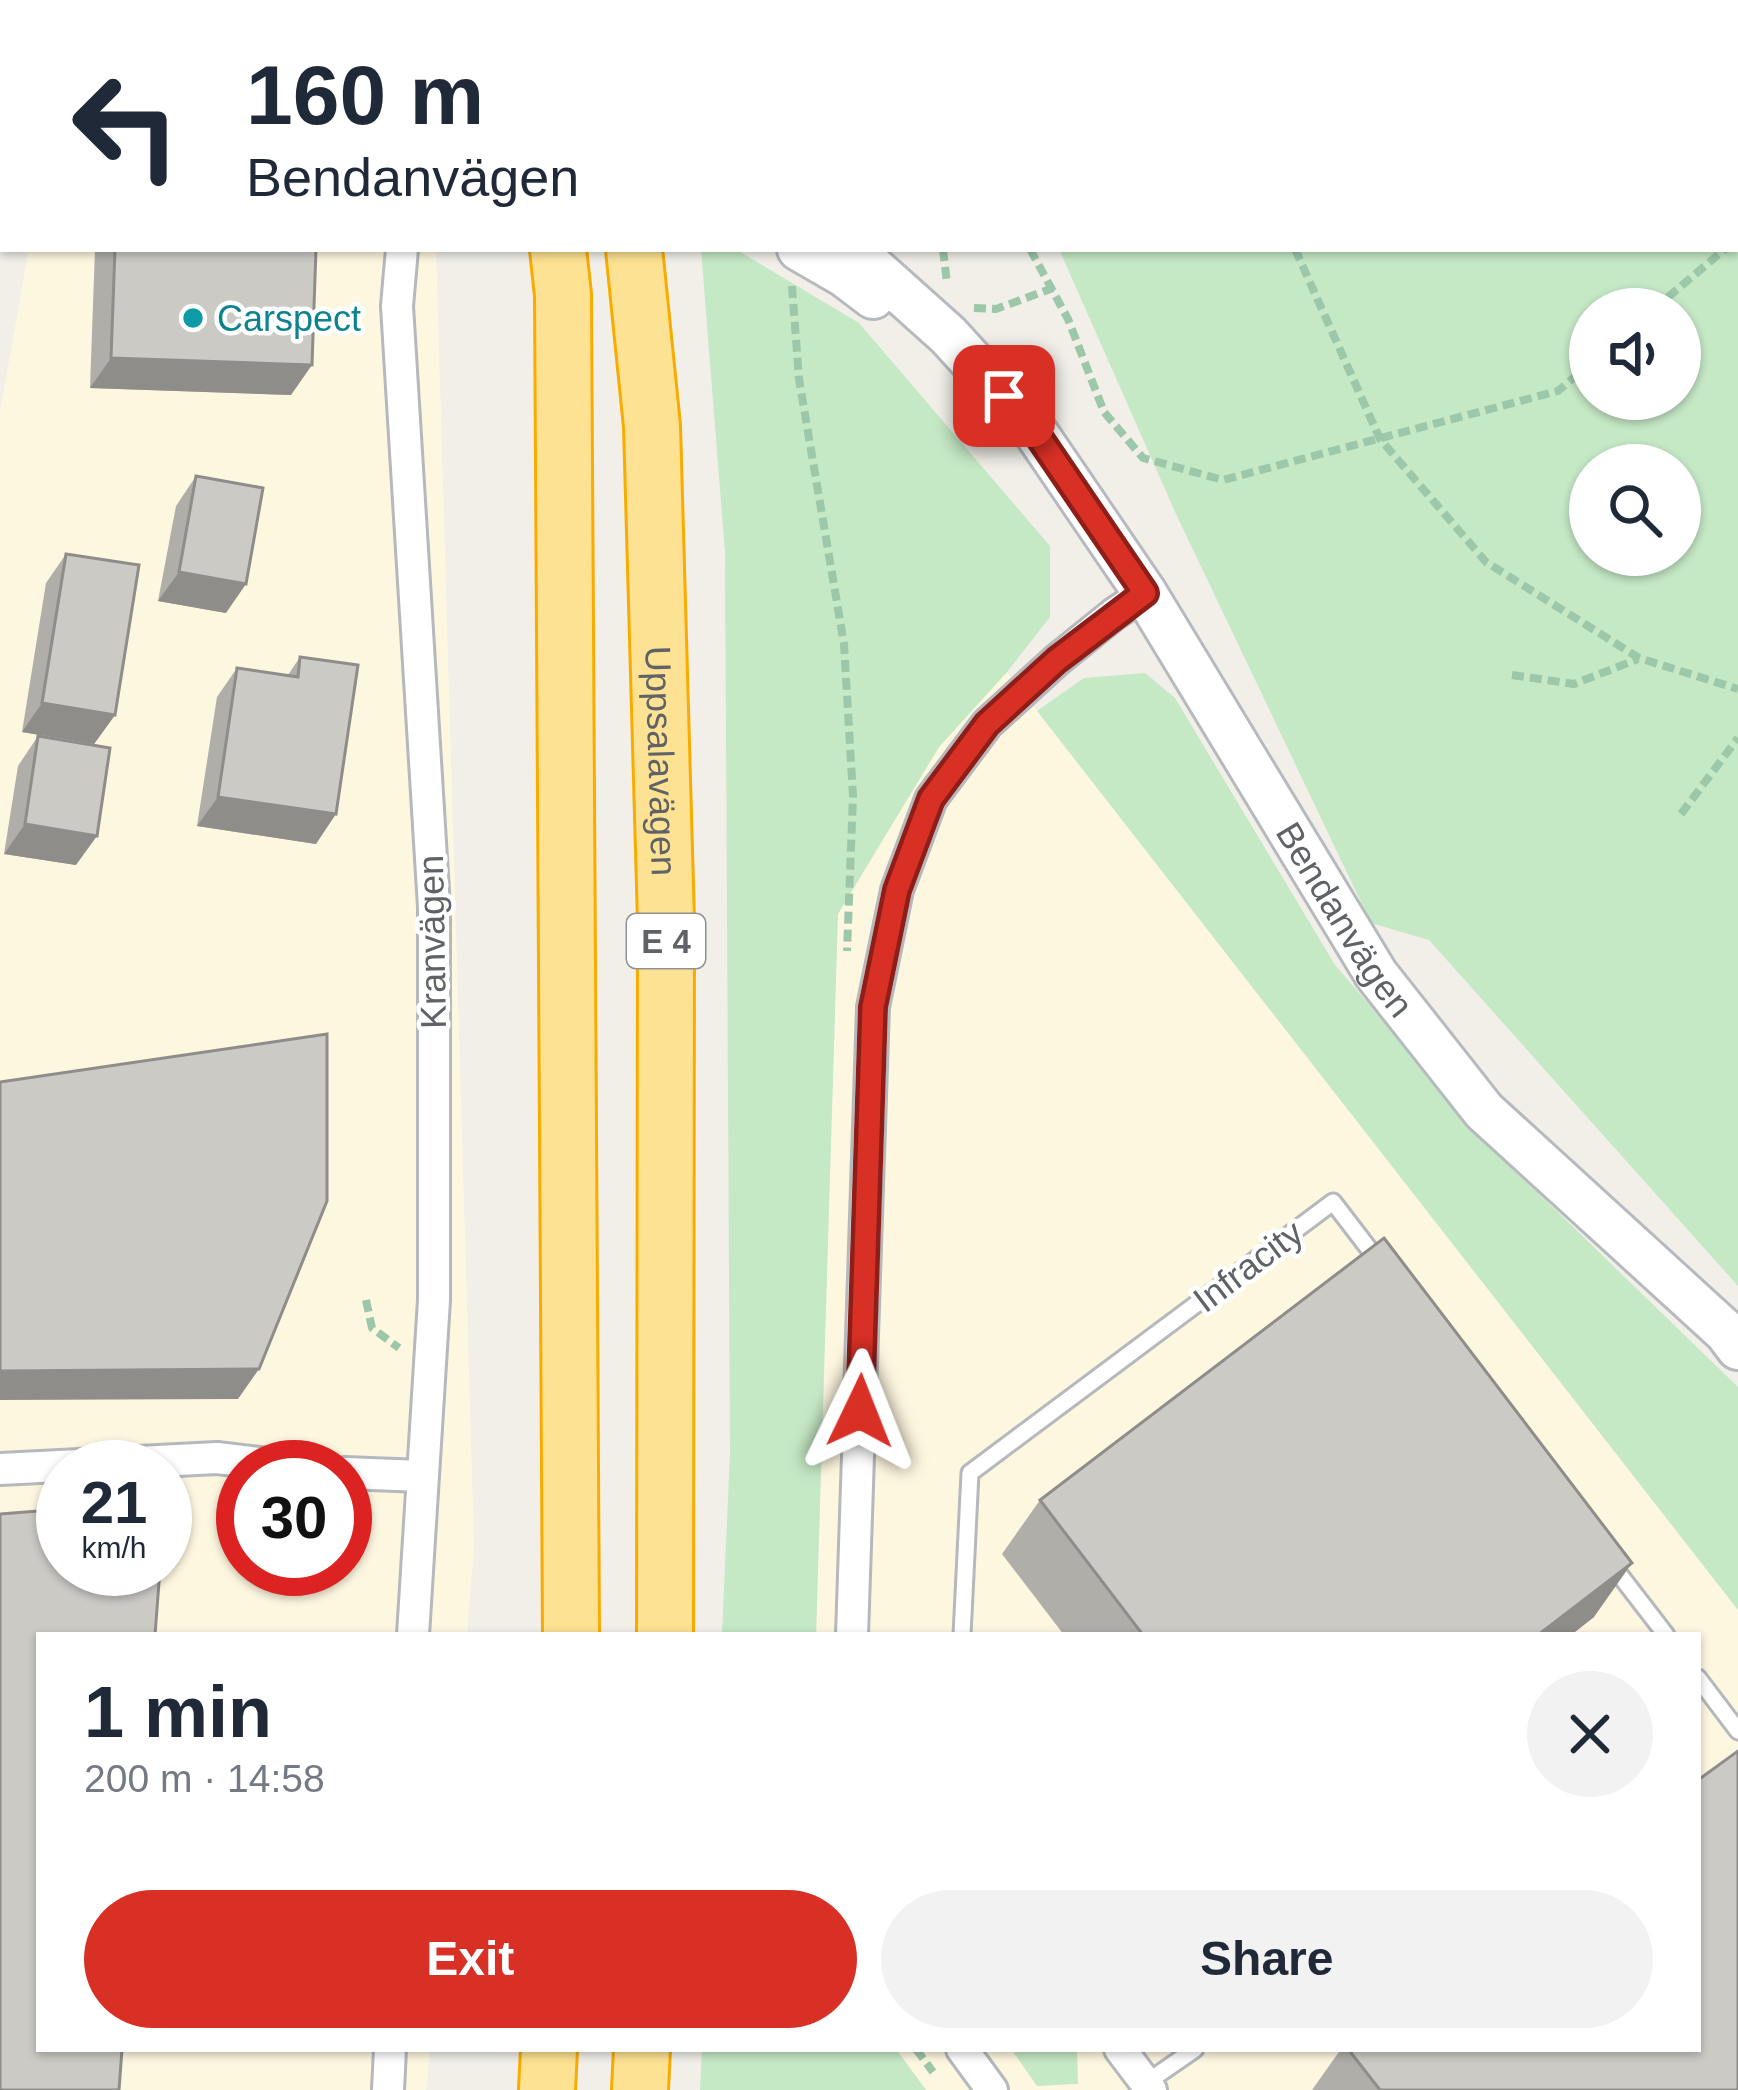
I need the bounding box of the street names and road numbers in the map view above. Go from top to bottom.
street label: Uppsalavägen [638,645,685,877]
street label: Bendanvägen [1268,815,1422,1025]
street label: Kranvägen [410,855,454,1029]
road number: E 4 [627,914,705,968]
street label: Infracity [1185,1212,1311,1320]

